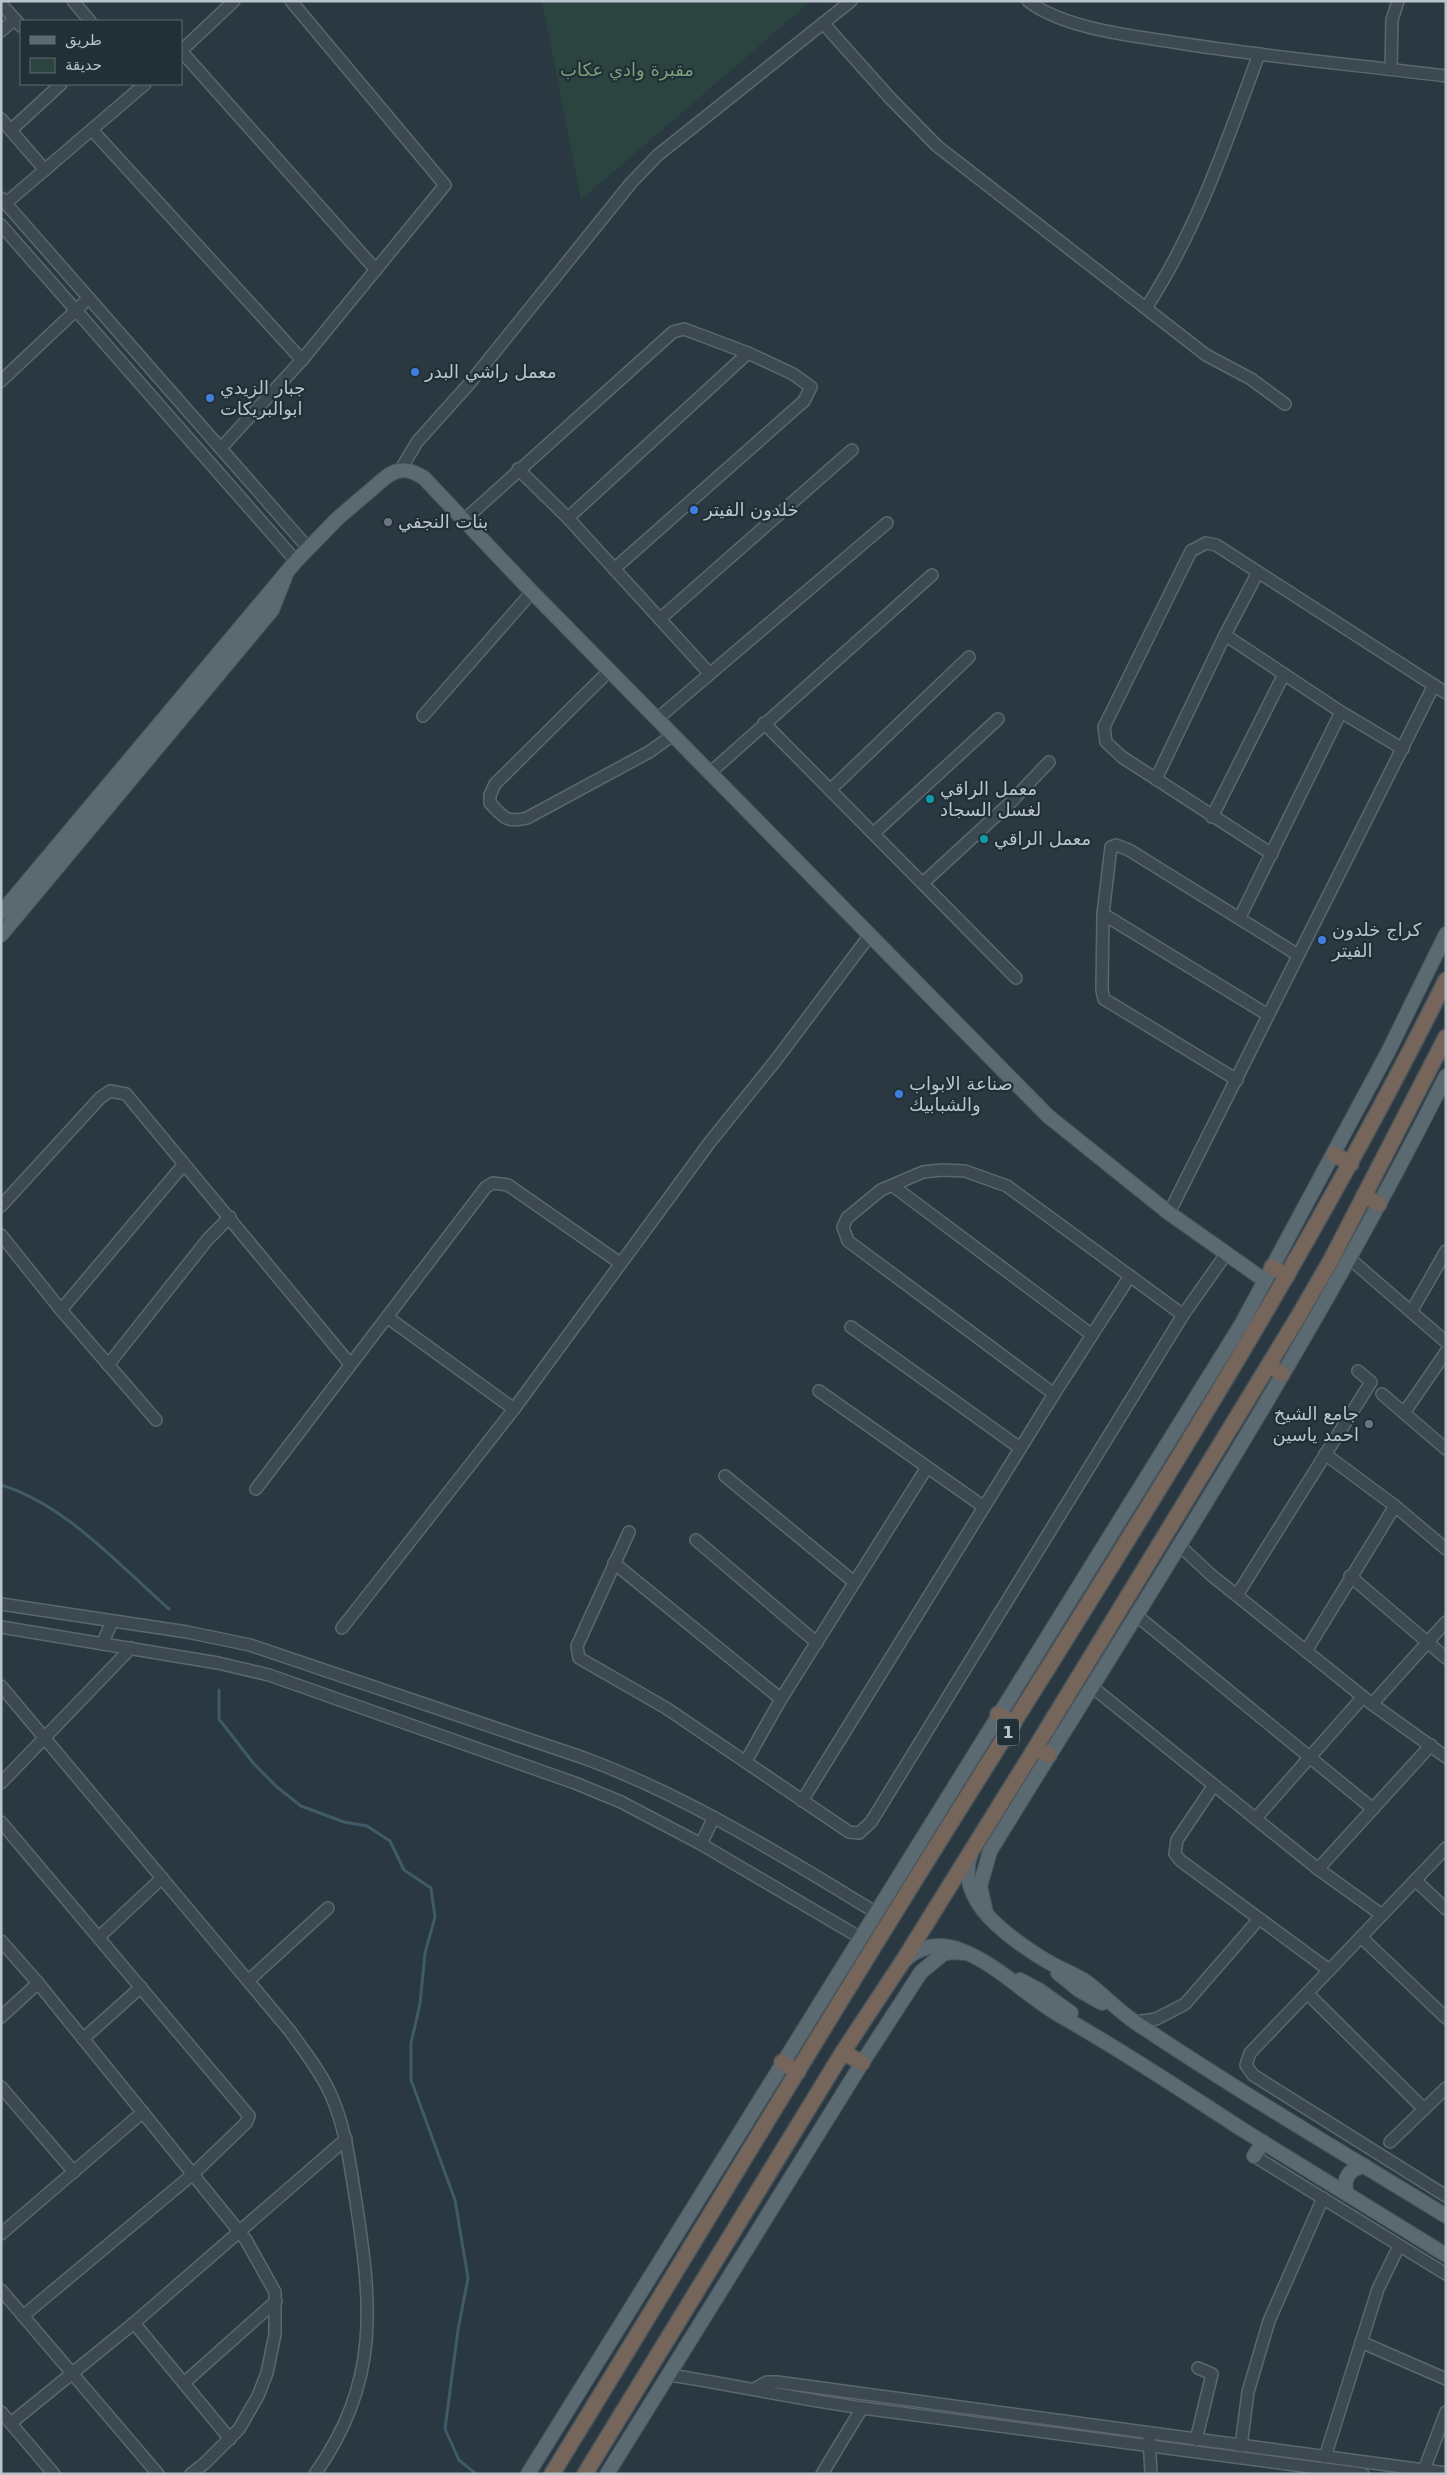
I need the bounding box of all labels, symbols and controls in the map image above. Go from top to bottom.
legend [20,20,182,85]
text: طريق [65,31,102,49]
text: حديقة [65,56,102,74]
park label: مقبرة وادي عكاب [560,59,694,81]
place label: معمل راشي البدر [424,361,557,383]
marker: معمل راشي البدر [409,366,421,378]
place label: جبار الزيدي ابوالبريكات [220,377,305,420]
marker: جبار الزيدي ابوالبريكات [204,392,216,404]
place label: خلدون الفيتر [703,499,799,521]
marker: خلدون الفيتر [688,504,700,516]
place label: بنات النجفي [398,511,488,533]
marker: بنات النجفي [382,516,394,528]
place label: معمل الراقي لغسل السجاد [940,778,1041,820]
marker: معمل الراقي لغسل السجاد [924,793,936,805]
place label: معمل الراقي [994,828,1091,850]
marker: معمل الراقي [978,833,990,845]
place label: كراج خلدون الفيتر [1331,919,1422,962]
marker: كراج خلدون الفيتر [1316,934,1328,946]
place label: صناعة الابواب والشبابيك [909,1073,1013,1116]
marker: صناعة الابواب والشبابيك [893,1088,905,1100]
place label: جامع الشيخ احمد ياسين [1273,1403,1359,1446]
marker: جامع الشيخ احمد ياسين [1363,1418,1375,1430]
road number: 1 [997,1718,1019,1745]

